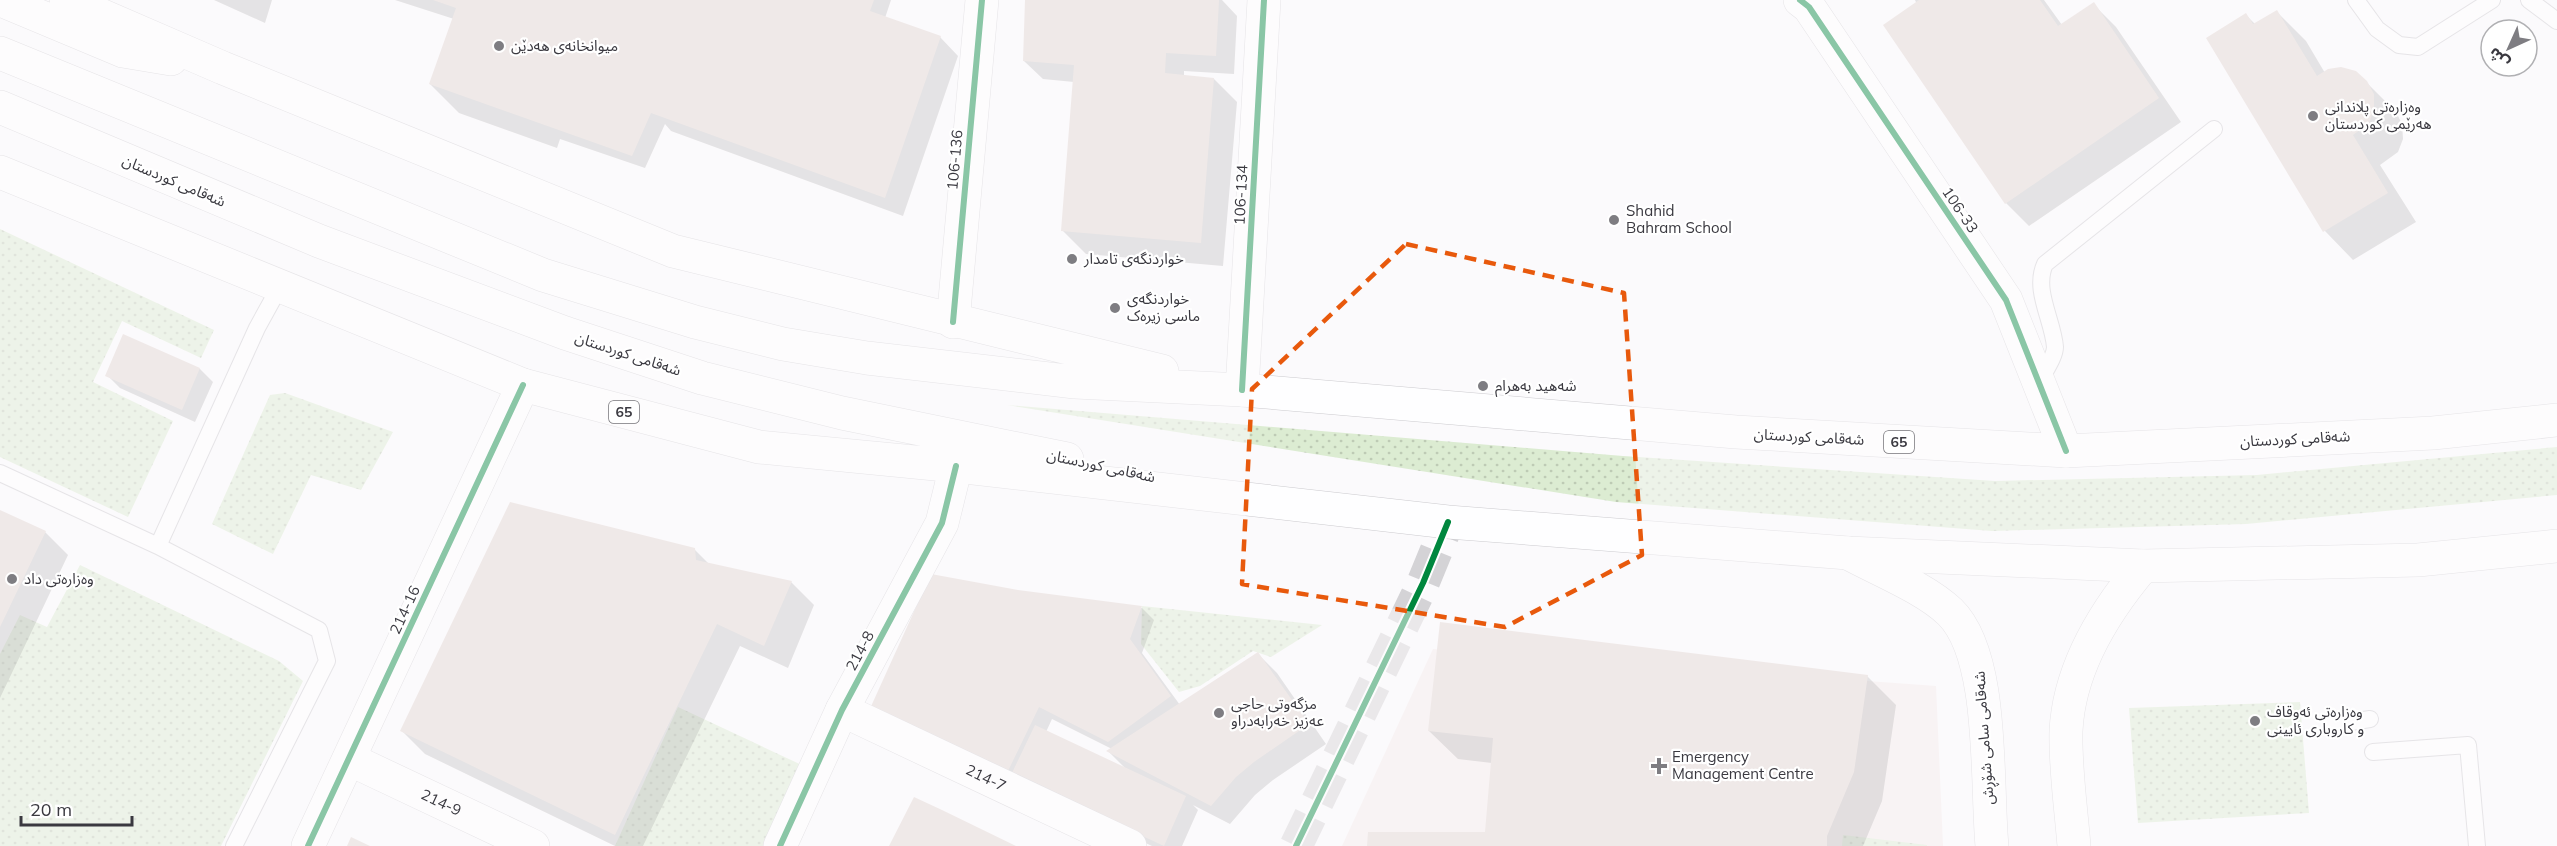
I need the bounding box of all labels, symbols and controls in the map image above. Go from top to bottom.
north arrow [2479,18,2539,78]
place label: میوانخانەی هەدێن [511,36,618,55]
marker: میوانخانەی هەدێن [492,39,506,53]
text: ش [2484,44,2513,73]
place label: وەزارەتی پلاندانی هەرێمی کوردستان [2325,97,2432,133]
marker: وەزارەتی پلاندانی هەرێمی کوردستان [2306,109,2320,123]
street label: 106-136 [942,129,967,191]
street label: شەقامی کوردستان [120,150,229,211]
street label: 106-134 [1229,164,1252,226]
street label: 106-33 [1938,183,1983,236]
place label: Shahid Bahram School [1626,201,1732,237]
marker: Shahid Bahram School [1607,213,1621,227]
place label: خواردنگەی تامدار [1083,249,1184,268]
marker: خواردنگەی تامدار [1065,252,1079,266]
place label: خواردنگەی ماسی زیرەک [1127,289,1200,325]
marker: خواردنگەی ماسی زیرەک [1108,301,1122,315]
street label: شەقامی کوردستان [573,327,684,380]
place label: شەهید بەهرام [1495,376,1577,397]
marker: شەهید بەهرام [1476,379,1490,393]
road number: 65 [609,401,639,423]
street label: شەقامی کوردستان [1753,424,1865,449]
street label: شەقامی کوردستان [2239,426,2351,451]
road number: 65 [1884,431,1914,453]
street label: شەقامی کوردستان [1045,445,1157,486]
place label: وەزارەتی داد [24,569,94,588]
marker: وەزارەتی داد [5,572,19,586]
street label: 214-16 [385,582,424,637]
street label: 214-8 [841,628,878,674]
street label: شەقامی سامی شۆڕش [1969,670,2001,806]
place label: مزگەوتی حاجی عەزیز خەرابەدراو [1231,694,1324,730]
place label: وەزارەتی ئەوقاف و کاروباری ئایینی [2267,702,2364,738]
marker: مزگەوتی حاجی عەزیز خەرابەدراو [1212,706,1226,720]
marker: وەزارەتی ئەوقاف و کاروباری ئایینی [2248,714,2262,728]
place label: Emergency Management Centre [1672,747,1814,783]
marker: Emergency Management Centre [1650,757,1668,775]
street label: 214-7 [963,760,1009,795]
street label: 214-9 [418,784,465,820]
scale bar [21,789,132,827]
text: 20 m [30,798,72,821]

